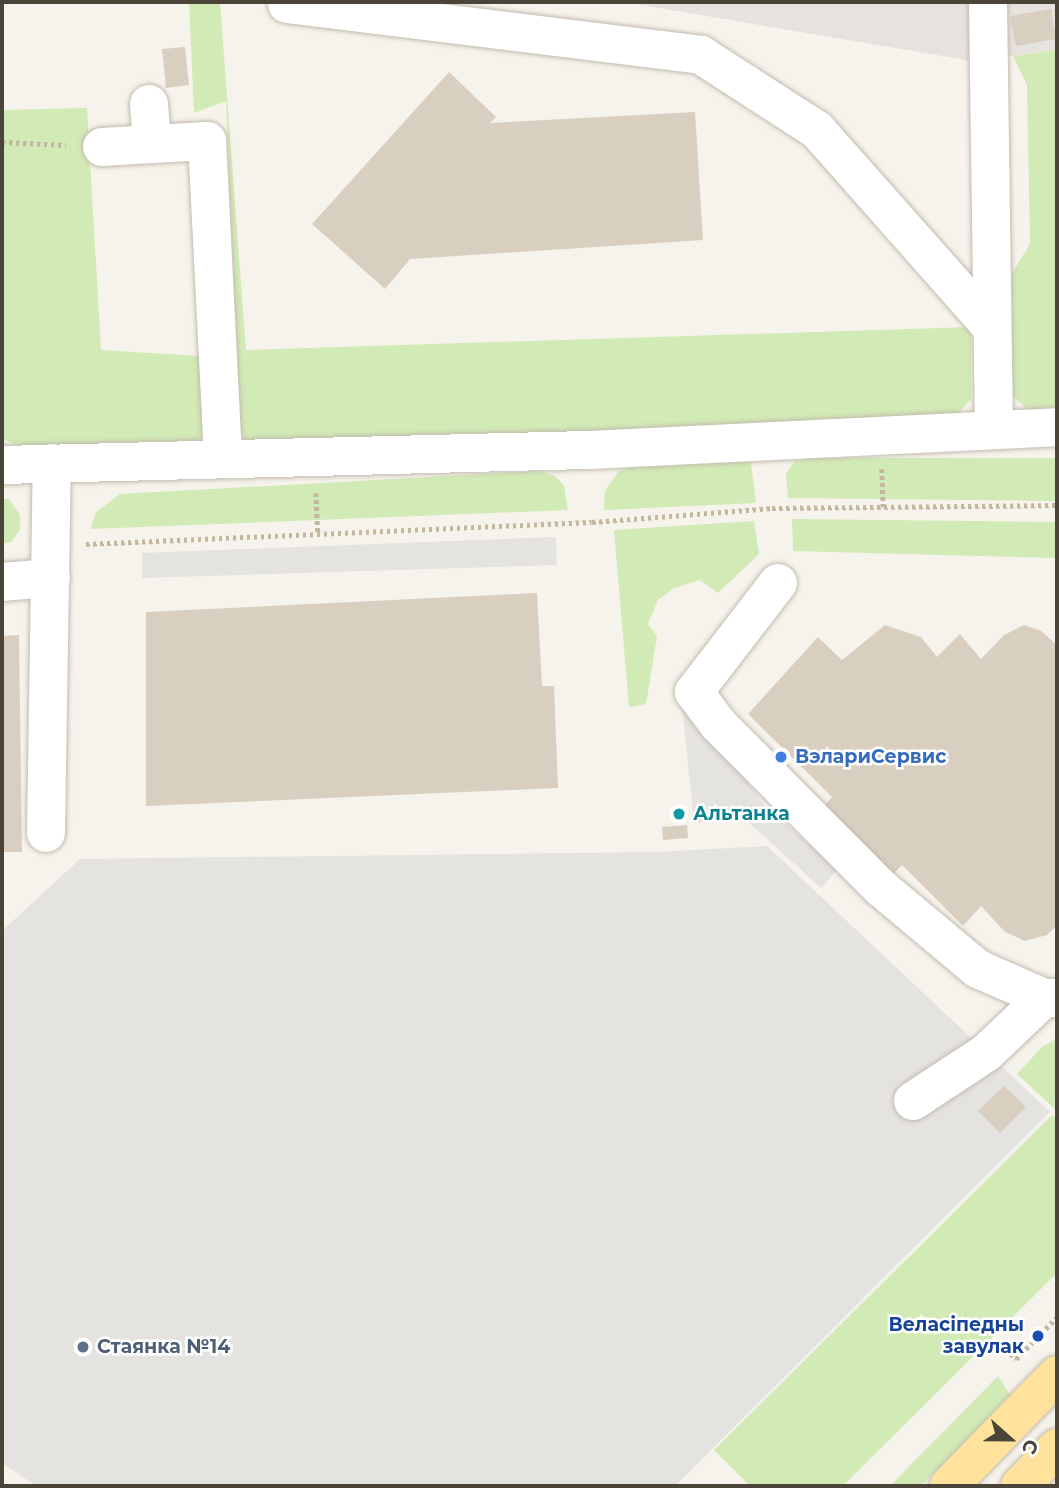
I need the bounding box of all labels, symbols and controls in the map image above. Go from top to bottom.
place label: ВэлариСервис [795,746,946,768]
marker: ВэлариСервис [773,749,789,765]
place label: Альтанка [693,803,790,825]
marker: Альтанка [671,806,687,822]
place label: Веласіпедны завулак [889,1314,1024,1358]
marker: Веласіпедны завулак [1030,1328,1046,1344]
place label: Стаянка №14 [97,1336,230,1358]
marker: Стаянка №14 [75,1339,91,1355]
north arrow [975,1404,1045,1474]
text: С [1017,1436,1043,1457]

